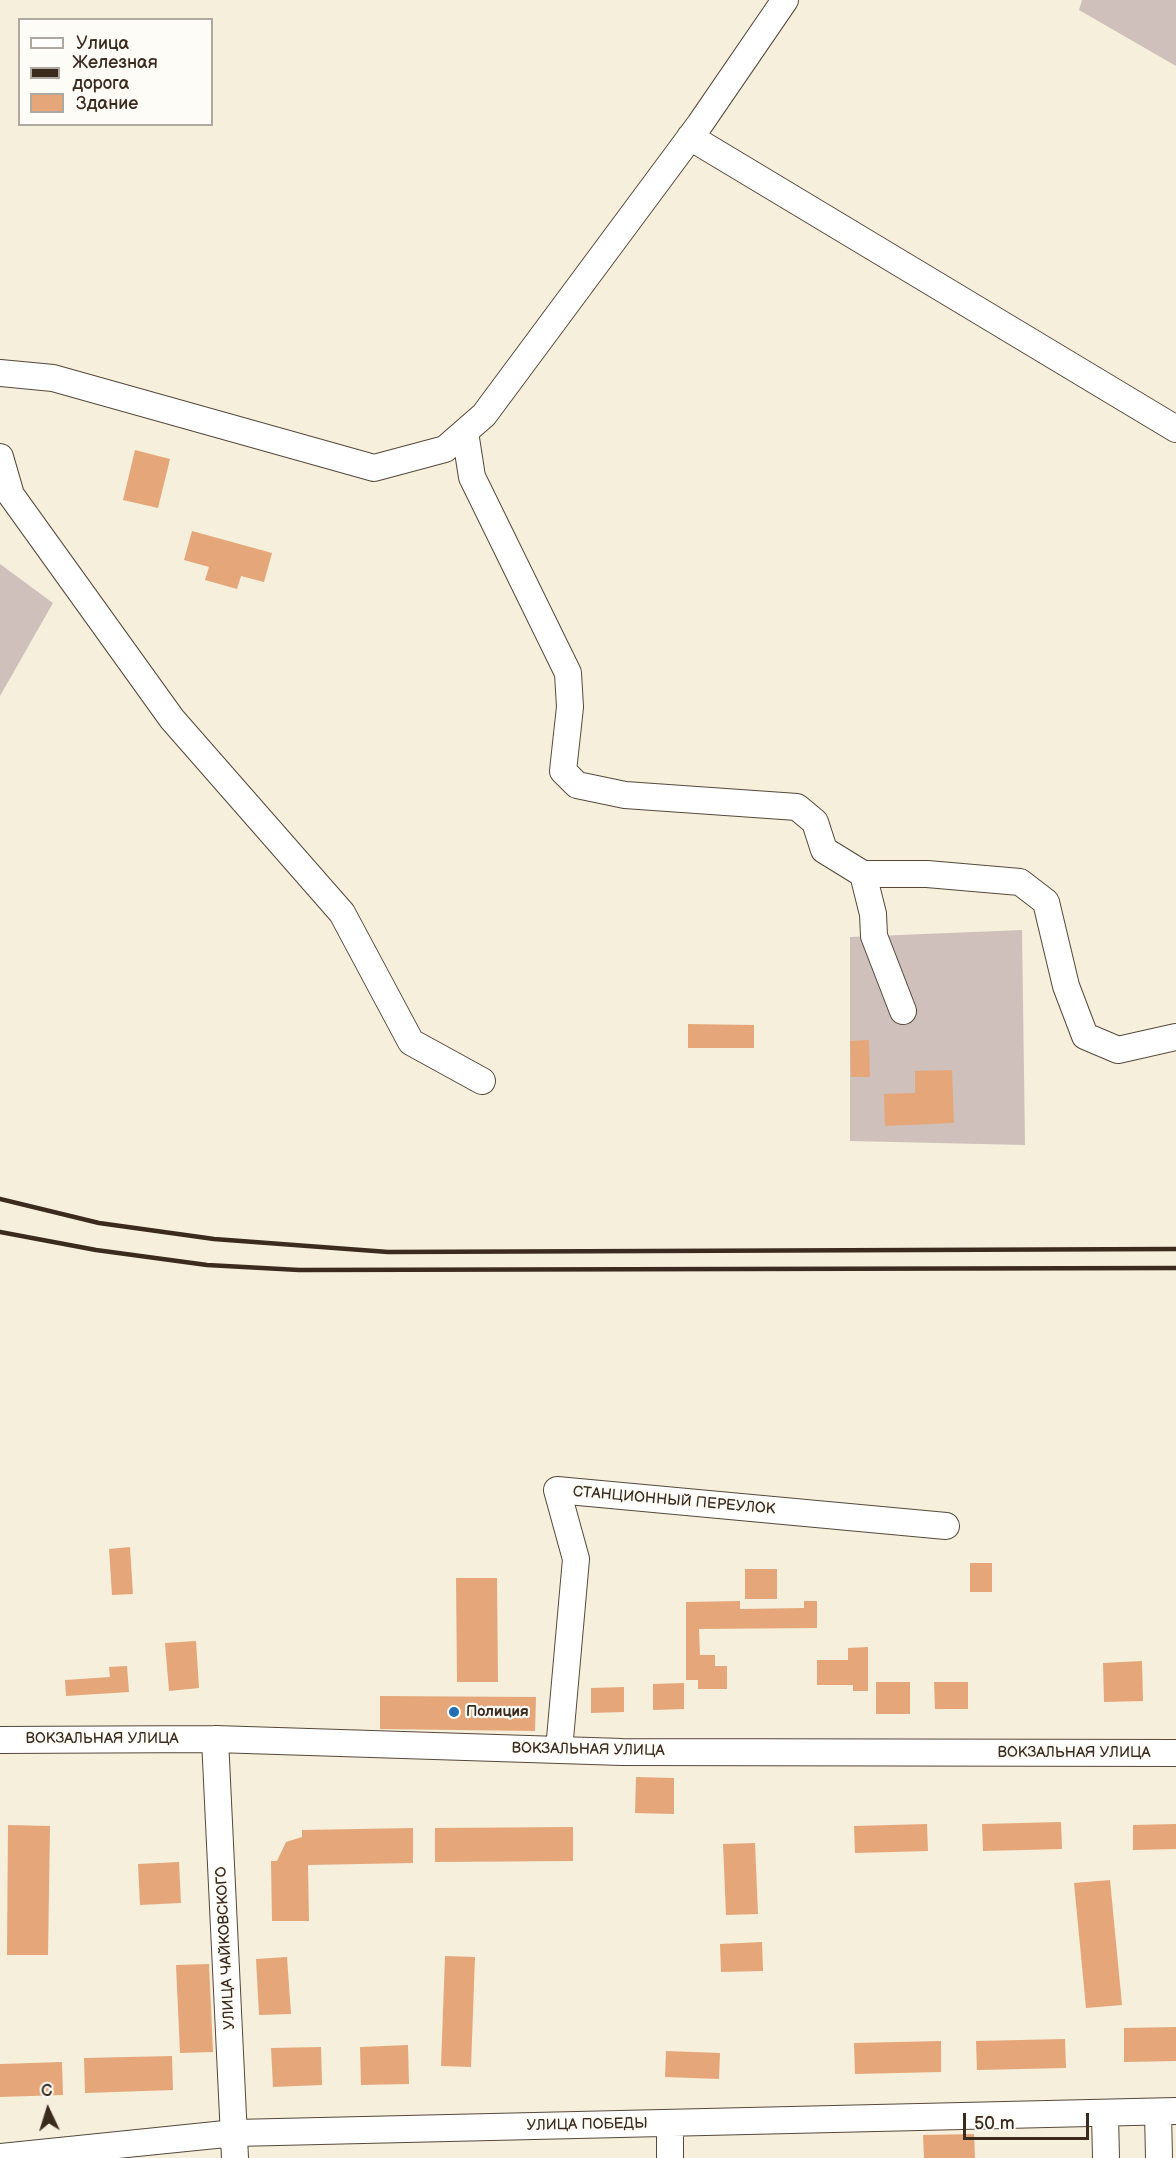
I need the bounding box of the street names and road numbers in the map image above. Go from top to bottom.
street label: СТАНЦИОННЫЙ ПЕРЕУЛОК [572,1483,776,1519]
street label: ВОКЗАЛЬНАЯ УЛИЦА [25,1730,179,1748]
street label: ВОКЗАЛЬНАЯ УЛИЦА [511,1740,665,1760]
street label: ВОКЗАЛЬНАЯ УЛИЦА [997,1744,1151,1762]
street label: УЛИЦА ЧАЙКОВСКОГО [213,1866,239,2030]
street label: УЛИЦА ПОБЕДЫ [526,2115,648,2135]

